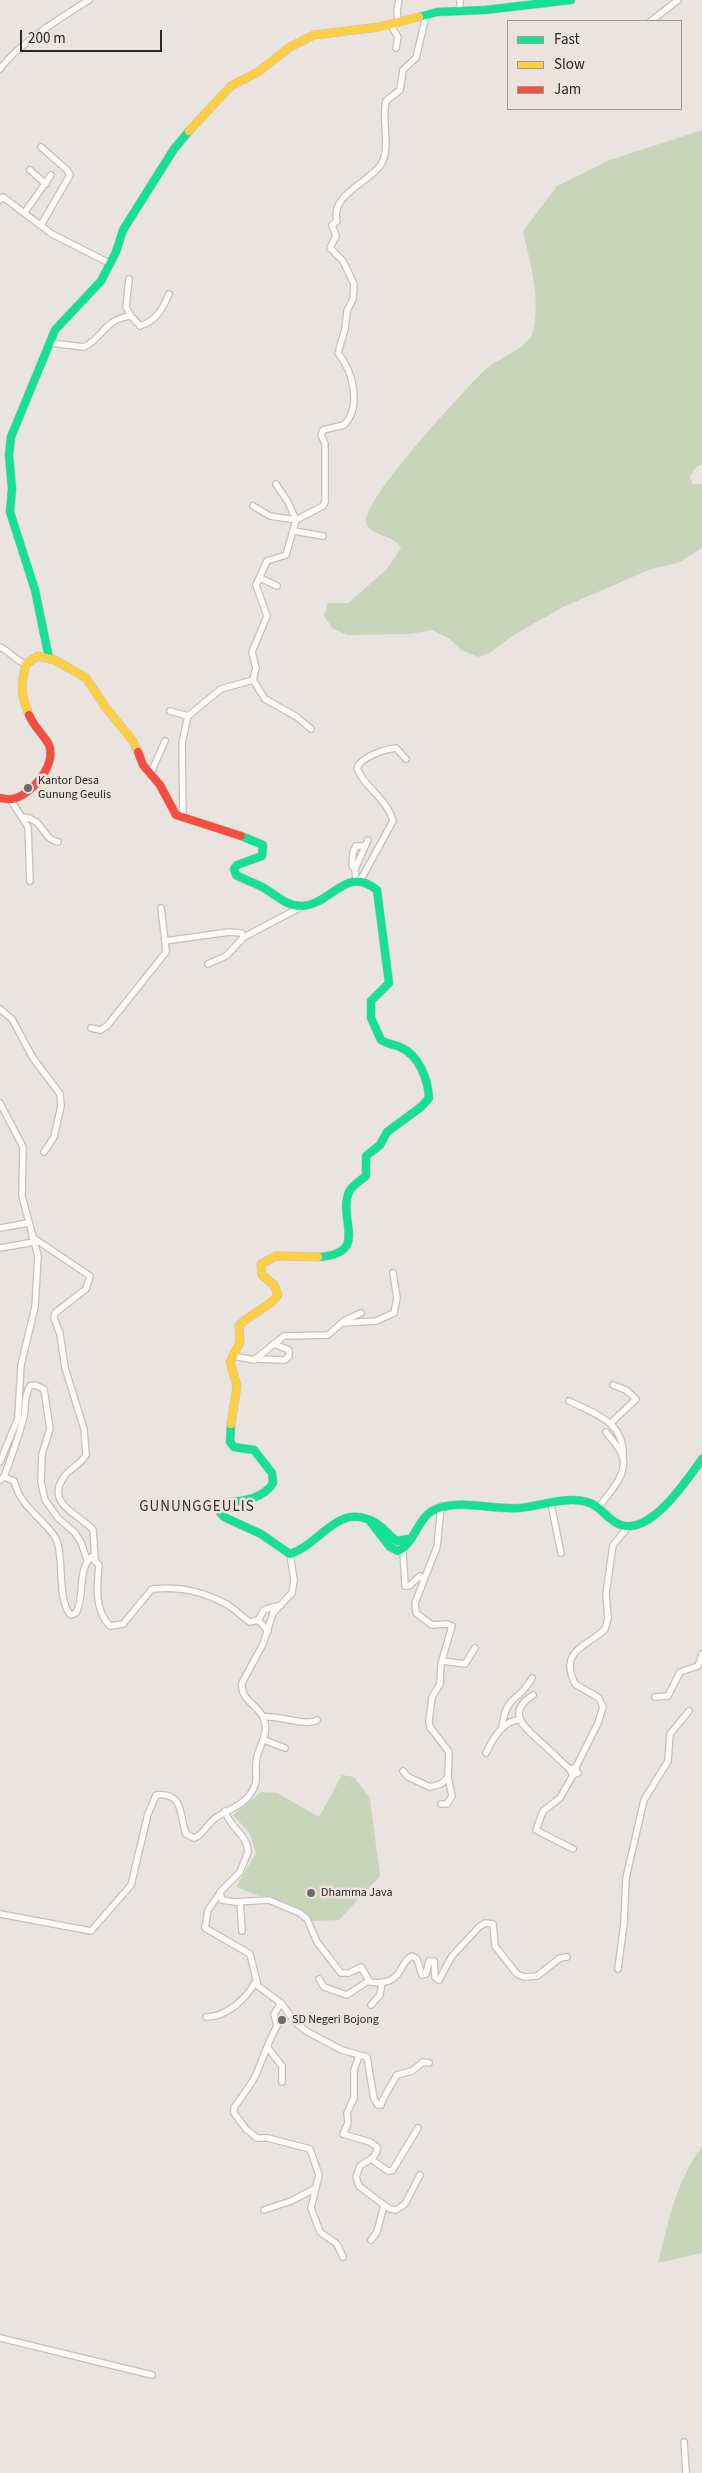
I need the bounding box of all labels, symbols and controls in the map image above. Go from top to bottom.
scale bar [22,20,165,52]
legend [507,20,682,110]
text: 200 m [28,28,66,49]
text: Fast [554,29,580,50]
text: Slow [554,54,585,75]
text: Jam [554,79,581,100]
place label: Kantor Desa Gunung Geulis [38,774,111,802]
marker: Kantor Desa Gunung Geulis [22,782,34,794]
district label: GUNUNGGEULIS [138,1499,256,1517]
place label: Dhamma Java [321,1886,393,1900]
marker: Dhamma Java [305,1887,317,1899]
place label: SD Negeri Bojong [292,2013,379,2027]
marker: SD Negeri Bojong [276,2014,288,2026]

